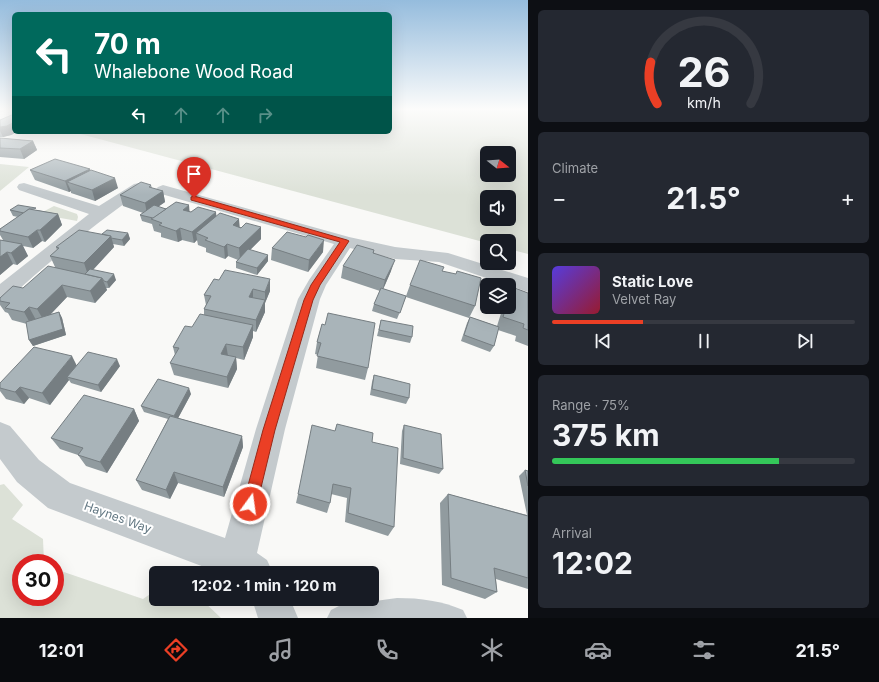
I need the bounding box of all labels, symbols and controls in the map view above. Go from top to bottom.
text: 70 m [94,27,161,61]
icon: left [28,28,80,80]
text: 26 [677,47,730,97]
text: Whalebone Wood Road [94,61,293,82]
text: km/h [687,93,720,110]
icon: left [128,104,150,126]
icon: ahead [170,104,192,126]
icon: ahead [212,104,234,126]
icon: right [254,104,276,126]
north arrow [480,146,516,182]
map controls [480,146,516,314]
pin [177,157,211,198]
text: Climate [552,160,598,176]
icon: arrive [183,163,205,185]
text: 21.5° [666,180,741,216]
text: − [552,185,567,211]
text: + [840,185,855,211]
button: sound [480,190,516,226]
button: search [480,234,516,270]
text: Static Love [612,272,693,291]
button: layers [480,278,516,314]
text: Velvet Ray [612,291,676,307]
icon: previous [592,330,614,352]
icon: pause [693,330,715,352]
icon: next [794,330,816,352]
text: Range · 75% [552,397,630,413]
text: 375 km [552,417,660,453]
position arrow [229,483,271,525]
street label: Haynes Way [82,498,154,536]
text: Arrival [552,525,592,541]
text: 12:02 [552,545,633,581]
speed limit sign: 30 [12,554,64,606]
text: 12:02 · 1 min · 120 m [191,576,337,595]
icon: directions [162,636,190,664]
icon: music [267,636,295,664]
icon: phone [373,636,401,664]
icon: climate [478,636,506,664]
icon: car [584,636,612,664]
icon: filters [690,636,718,664]
text: 12:01 [39,640,84,661]
text: 21.5° [795,640,840,661]

